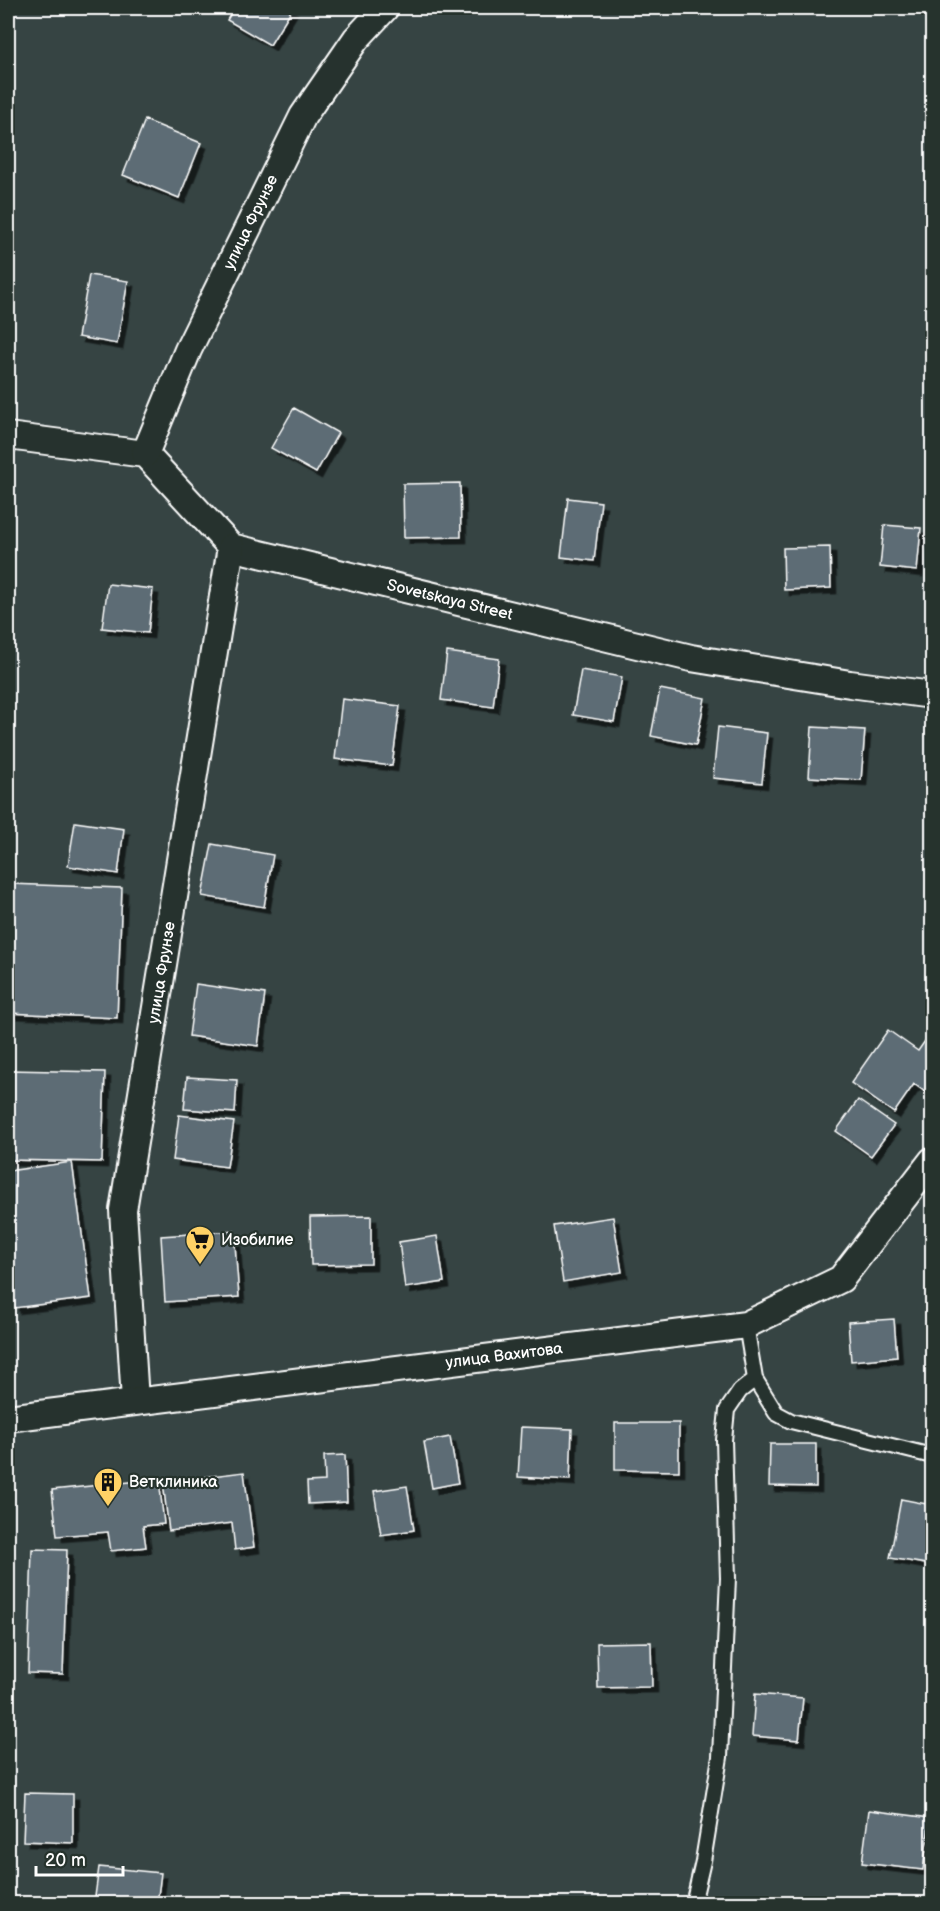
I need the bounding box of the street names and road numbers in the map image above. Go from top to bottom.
street label: улица Фрунзе [220,172,282,273]
street label: Sovetskaya Street [385,575,515,624]
street label: улица Фрунзе [144,920,179,1025]
street label: улица Вахитова [444,1339,564,1372]

